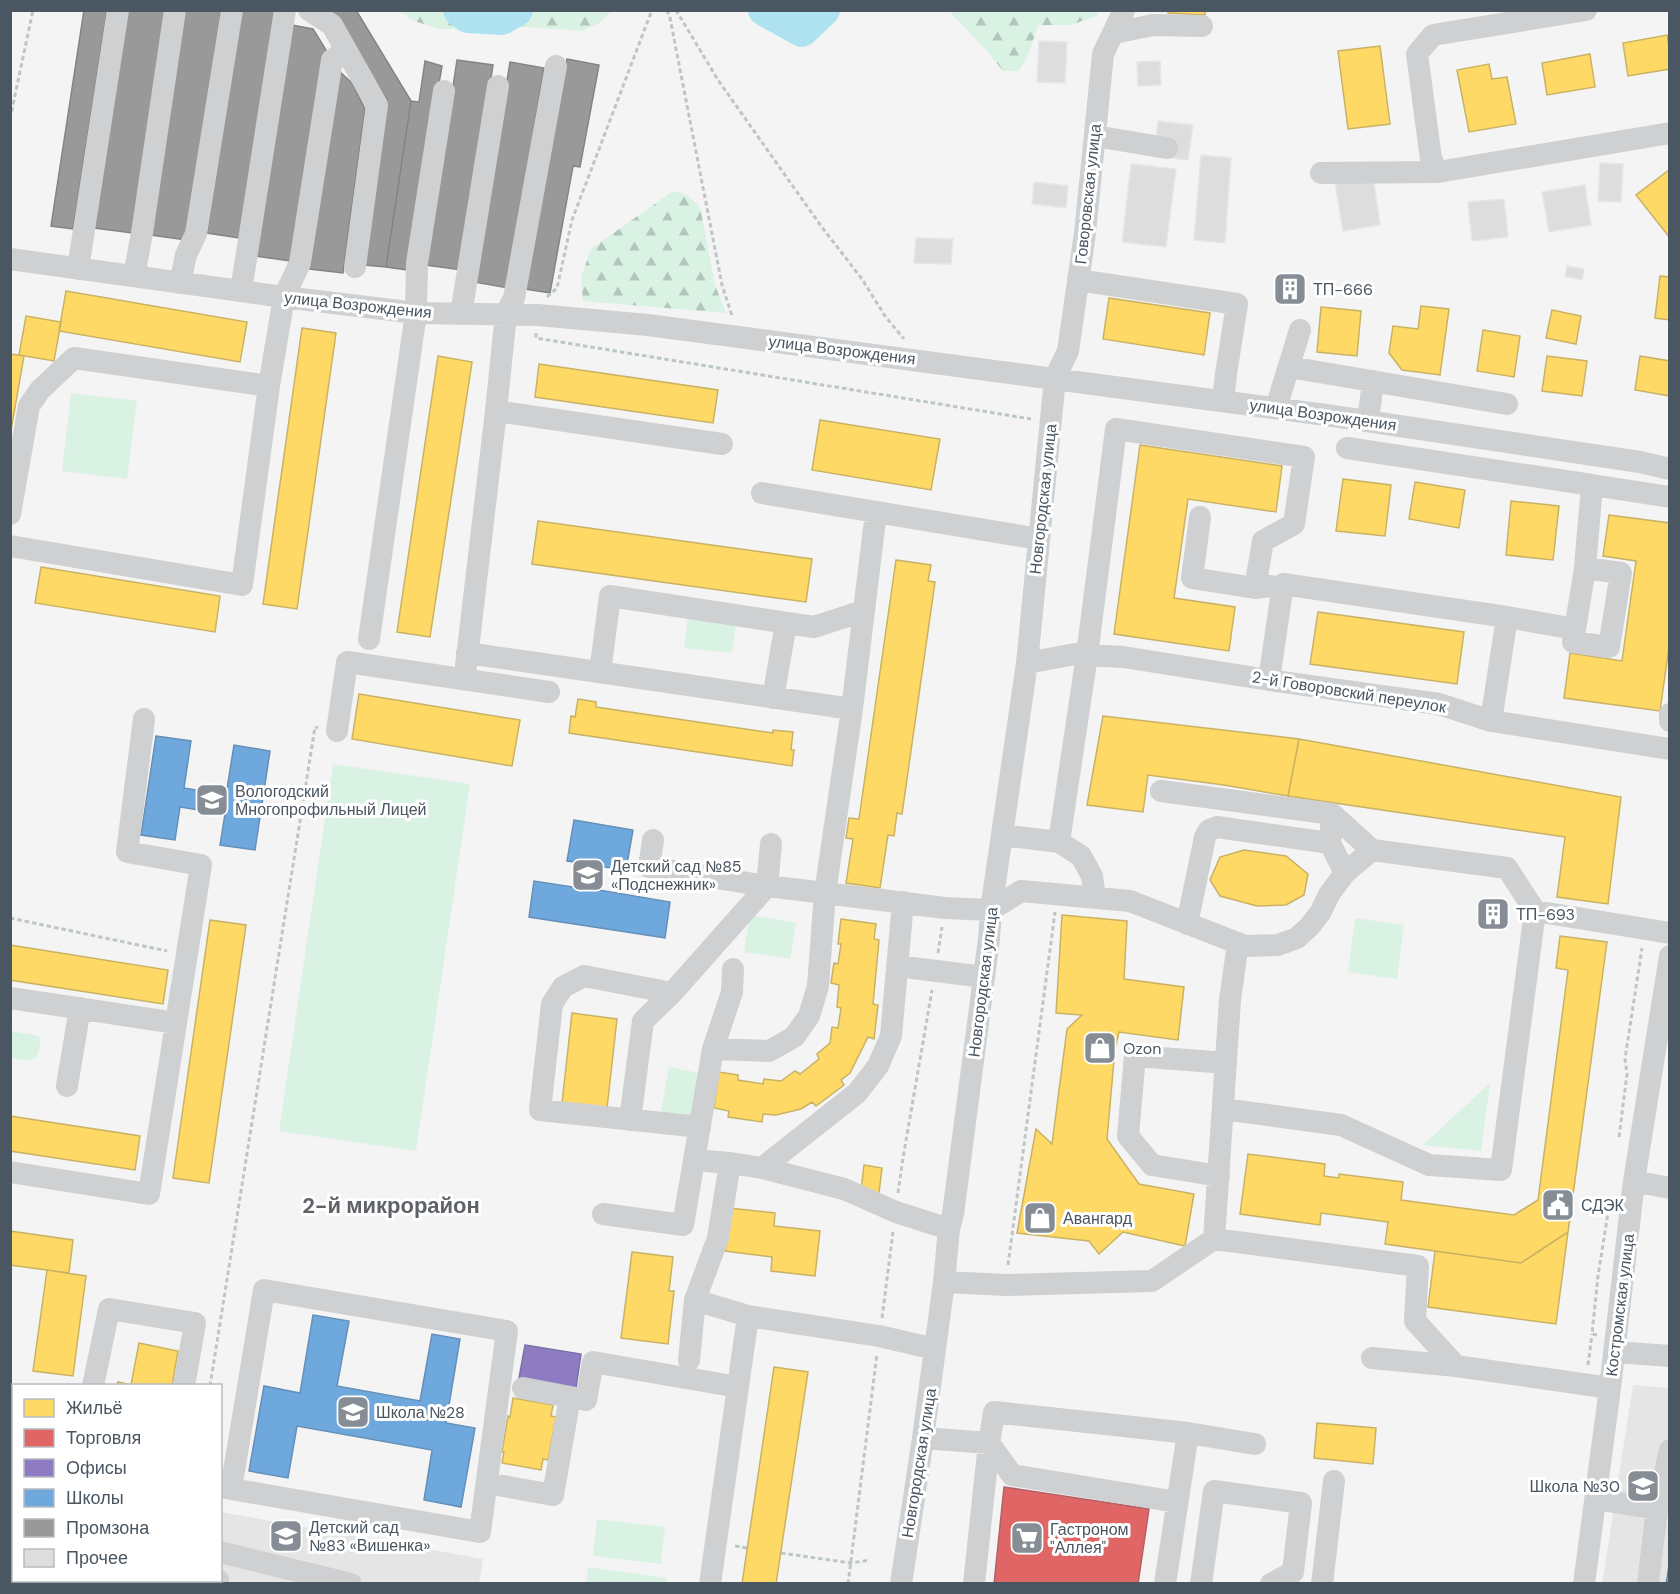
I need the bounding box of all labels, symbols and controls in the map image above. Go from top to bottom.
street label: Говоровская улица [1070,123,1106,265]
building icon: ТП-666 [1272,271,1308,307]
place label: ТП-666 [1313,279,1373,300]
street label: улица Возрождения [283,287,433,323]
street label: улица Возрождения [767,331,917,369]
street label: улица Возрождения [1248,394,1398,436]
street label: Новгородская улица [1025,423,1061,575]
street label: 2-й Говоровский переулок [1250,666,1449,718]
place label: Вологодский Многопрофильный Лицей [235,781,426,820]
school or university icon: Вологодский Многопрофильный Лицей [194,782,230,818]
place label: Детский сад №85 «Подснежник» [611,856,742,895]
school or university icon: Детский сад №85 «Подснежник» [570,857,606,893]
building icon: ТП-693 [1475,896,1511,932]
place label: ТП-693 [1516,904,1575,925]
street label: Новгородская улица [963,906,1003,1058]
shop icon: Ozon [1082,1030,1118,1066]
place label: Ozon [1123,1038,1161,1059]
public building icon: СДЭК [1540,1187,1576,1223]
district label: 2-й микрорайон [302,1191,480,1220]
place label: СДЭК [1581,1195,1625,1216]
shop icon: Авангард [1022,1200,1058,1236]
place label: Авангард [1063,1208,1133,1229]
street label: Костромская улица [1601,1232,1639,1377]
legend [12,1384,222,1582]
street label: Новгородская улица [897,1387,941,1539]
school or university icon: Школа №28 [335,1394,371,1430]
text: Жильё [66,1396,123,1420]
place label: Школа №28 [376,1402,465,1423]
text: Торговля [66,1426,141,1450]
text: Офисы [66,1456,127,1480]
school or university icon: Школа №30 [1625,1468,1661,1504]
place label: Школа №30 [1530,1476,1620,1497]
text: Школы [66,1486,124,1510]
text: Промзона [66,1516,150,1540]
place label: Детский сад №83 «Вишенка» [309,1517,431,1556]
school or university icon: Детский сад №83 «Вишенка» [268,1518,304,1554]
place label: Гастроном "Аллея" [1050,1519,1129,1558]
supermarket icon: Гастроном "Аллея" [1009,1520,1045,1556]
text: Прочее [66,1546,128,1570]

